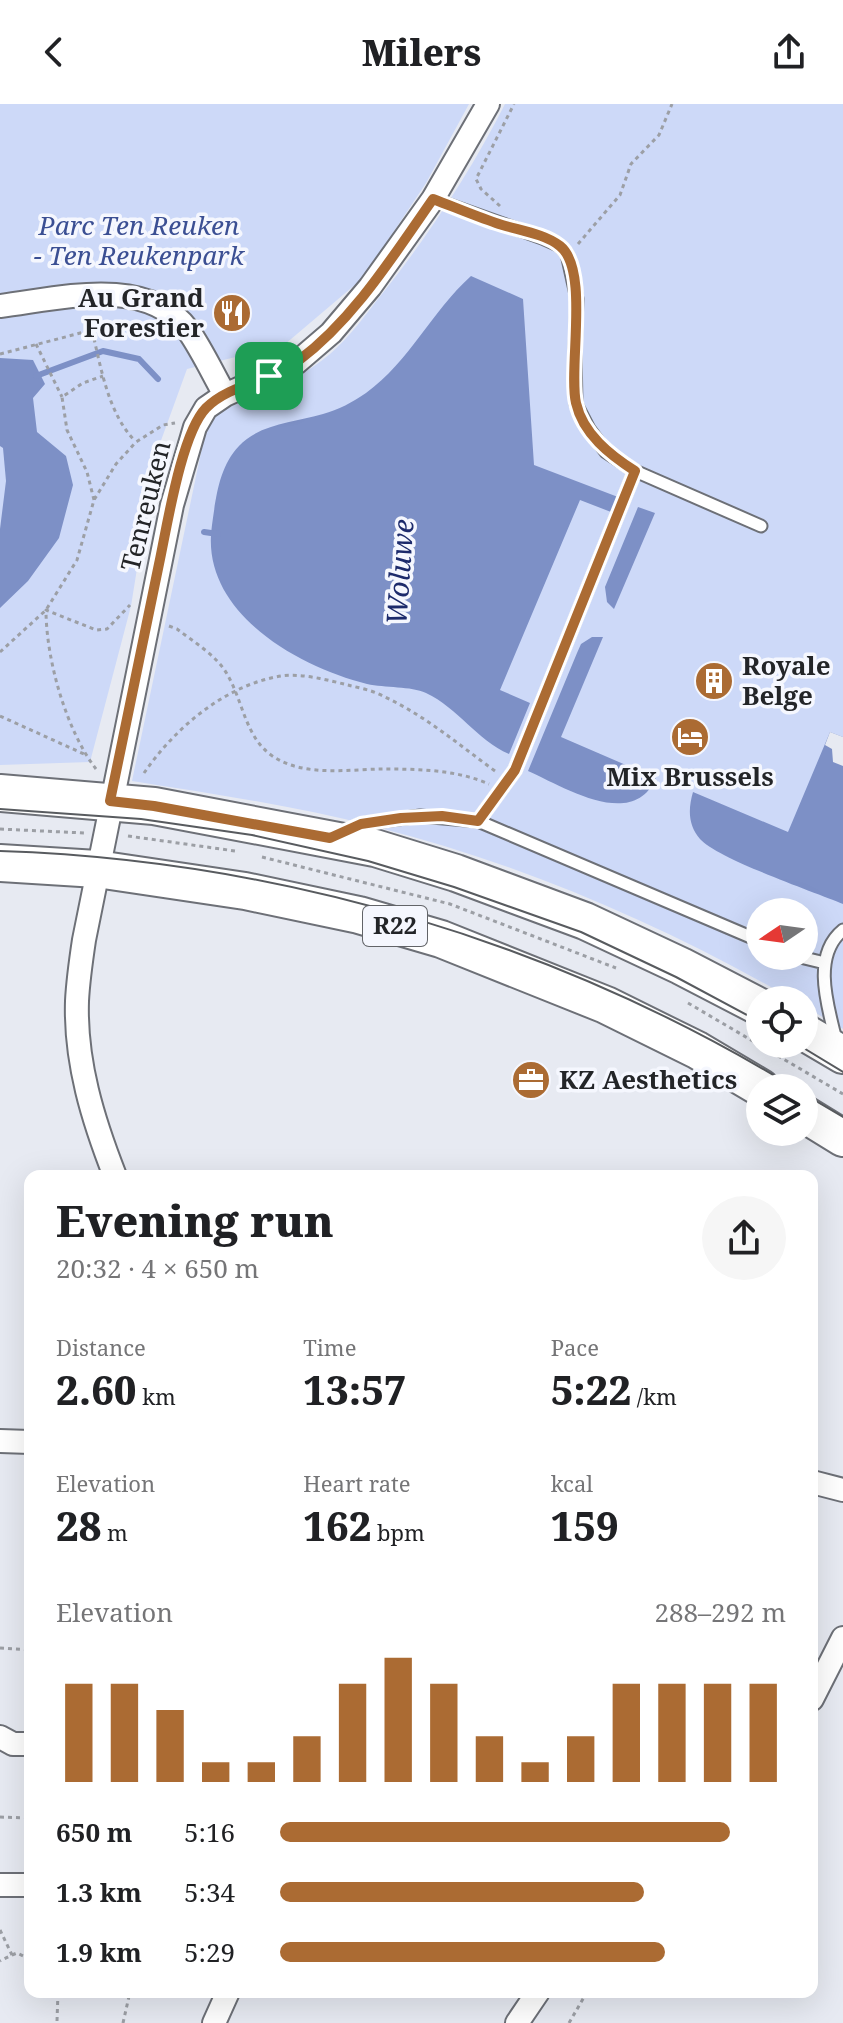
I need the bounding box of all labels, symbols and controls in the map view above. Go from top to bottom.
text: Milers [362,28,481,77]
icon: back [32,30,76,74]
icon: share [767,30,811,74]
park label: Parc Ten Reuken - Ten Reukenpark [34,207,245,273]
place label: Au Grand Forestier [78,279,204,345]
restaurant icon: Au Grand Forestier [211,292,253,334]
pin [235,342,303,410]
icon: arrive [247,354,291,398]
street label: Tenreuken [111,436,179,575]
water label: Woluwe [376,518,422,626]
place label: Royale Belge [742,647,831,713]
building icon: Royale Belge [693,660,735,702]
hotel icon: Mix Brussels [669,716,711,758]
place label: Mix Brussels [606,758,774,794]
north arrow [746,898,818,970]
map controls [746,898,818,1146]
road number: R22 [363,906,427,946]
button: locate [746,986,818,1058]
office icon: KZ Aesthetics [510,1059,552,1101]
place label: KZ Aesthetics [559,1061,737,1097]
button: layers [746,1074,818,1146]
text: Evening run [56,1190,334,1250]
button: share [702,1196,786,1280]
text: 20:32 · 4 × 650 m [56,1250,259,1286]
text: Distance [56,1332,146,1362]
text: Time [303,1332,356,1362]
text: Pace [551,1332,599,1362]
text: 2.60 [56,1362,137,1417]
text: 13:57 [303,1362,407,1417]
text: 5:22 [551,1362,631,1417]
text: km [137,1381,176,1411]
text: /km [631,1381,677,1411]
text: Elevation [56,1468,155,1498]
text: Heart rate [303,1468,411,1498]
text: kcal [551,1468,593,1498]
text: 28 [56,1498,101,1553]
text: 162 [303,1498,371,1553]
text: 159 [551,1498,619,1553]
text: m [101,1517,128,1547]
text: bpm [371,1517,425,1547]
text: Elevation [56,1594,173,1630]
text: 288–292 m [654,1594,786,1630]
text: 650 m [56,1814,132,1850]
text: 5:16 [184,1814,235,1850]
text: 1.3 km [56,1874,142,1910]
text: 5:34 [184,1874,235,1910]
text: 1.9 km [56,1934,142,1970]
text: 5:29 [184,1934,235,1970]

